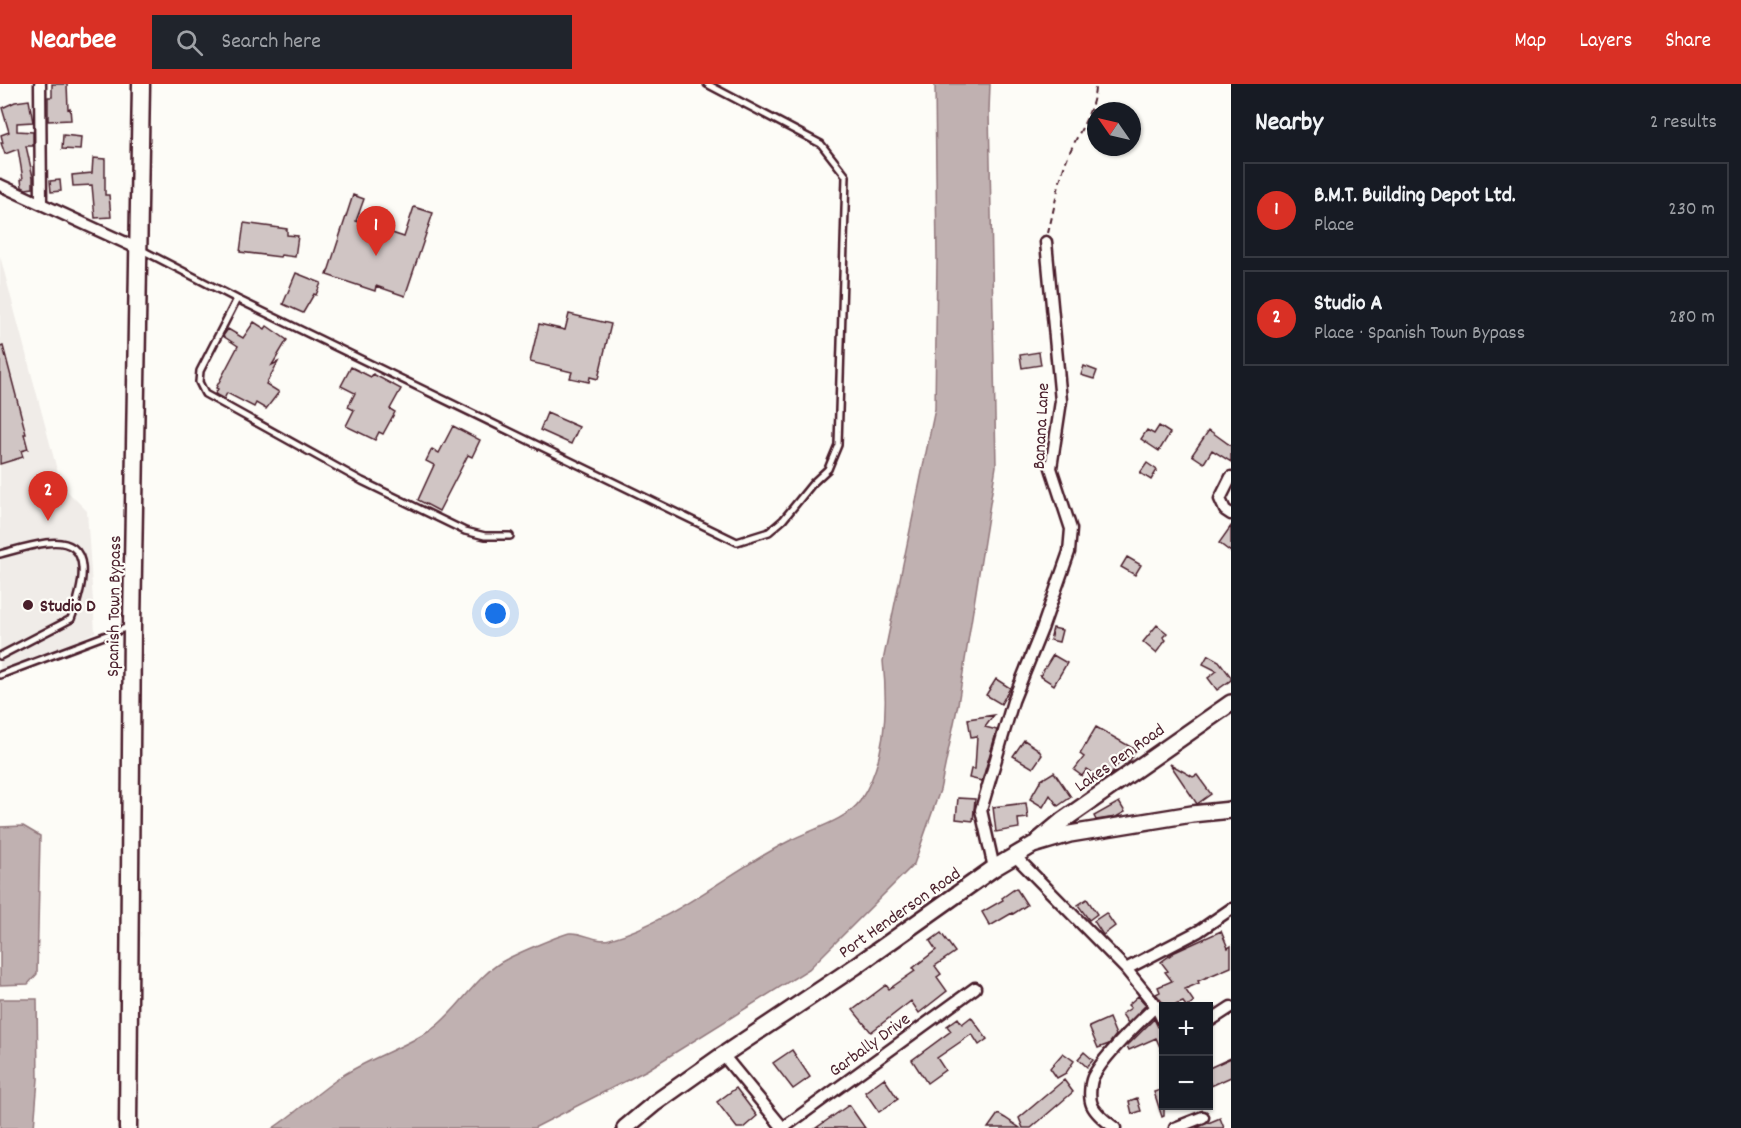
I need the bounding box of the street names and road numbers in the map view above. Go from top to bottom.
street label: Banana Lane [1028,382,1057,470]
street label: Spanish Town Bypass [102,535,129,677]
street label: Lakes Pen Road [1070,719,1171,799]
street label: Port Henderson Road [834,863,967,966]
street label: Garbally Drive [825,1008,916,1084]

